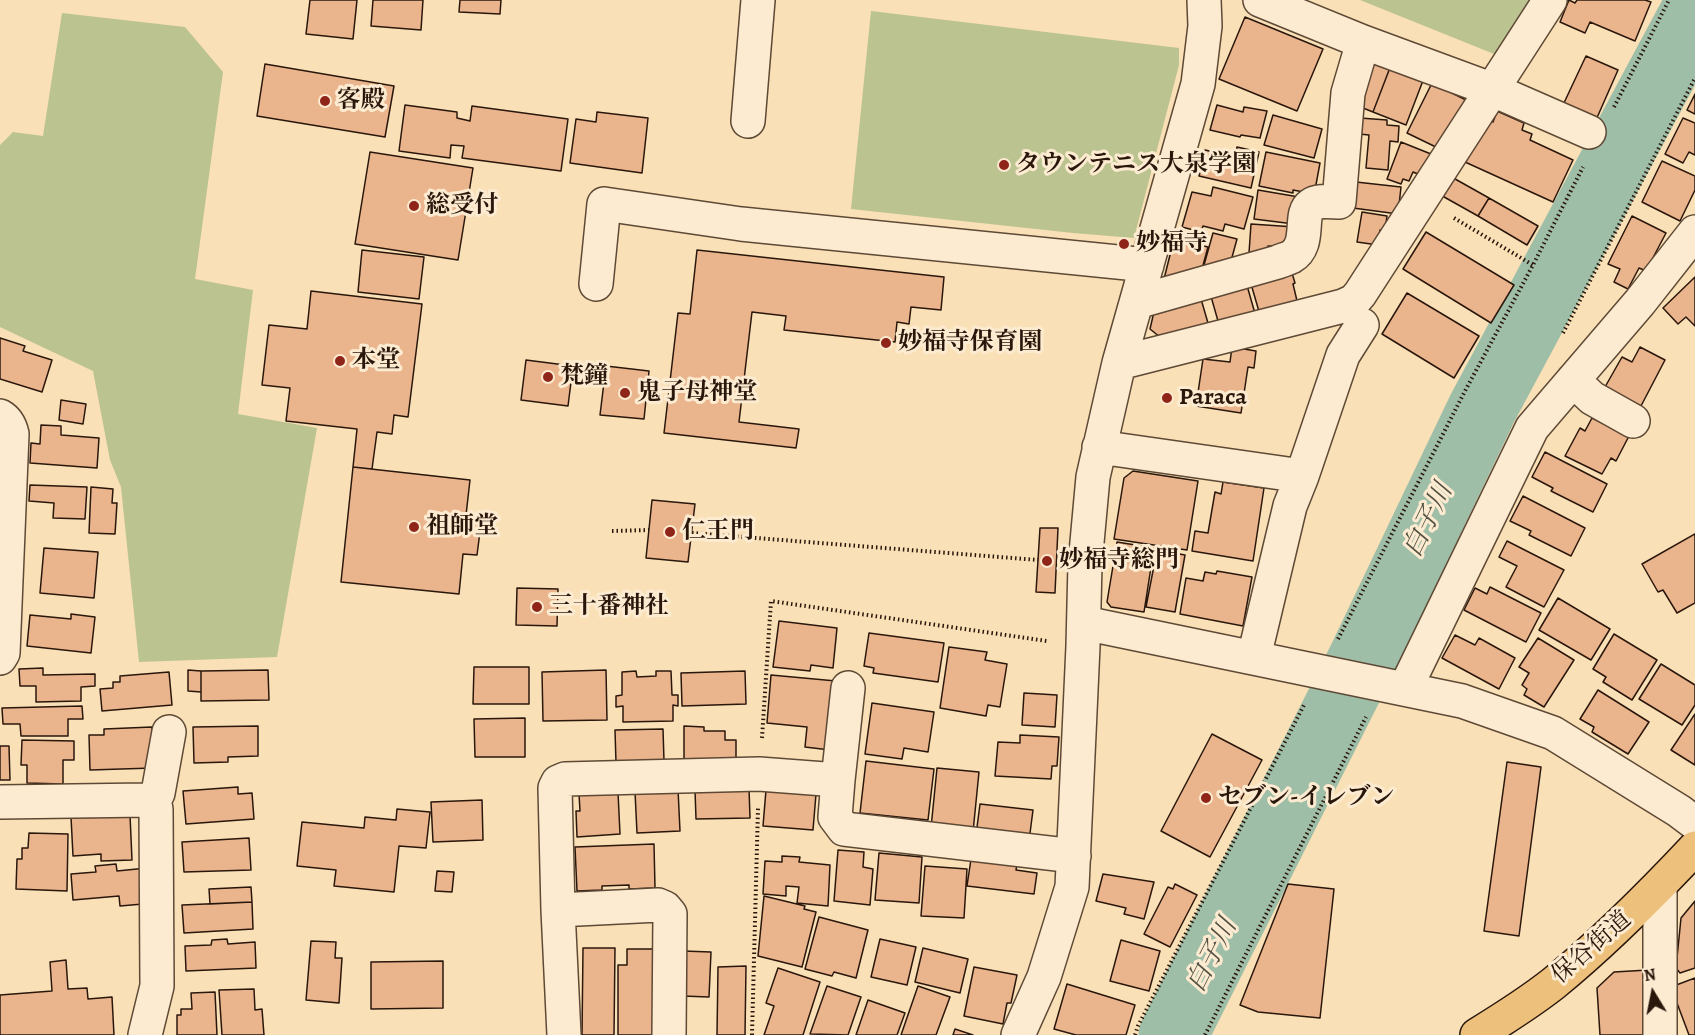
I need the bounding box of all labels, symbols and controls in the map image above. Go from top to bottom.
place label: 客殿 [337,87,385,115]
marker: 客殿 [318,94,332,108]
place label: タウンテニス大泉学園 [1016,151,1256,179]
marker: タウンテニス大泉学園 [997,158,1011,172]
place label: 総受付 [426,192,498,220]
marker: 総受付 [407,199,421,213]
place label: 妙福寺 [1136,230,1208,258]
marker: 妙福寺 [1117,237,1131,251]
place label: 妙福寺保育園 [898,329,1042,357]
marker: 妙福寺保育園 [879,336,893,350]
place label: 本堂 [352,347,400,375]
marker: 本堂 [333,354,347,368]
place label: 梵鐘 [560,363,608,391]
marker: 梵鐘 [541,370,555,384]
place label: 鬼子母神堂 [637,379,757,407]
place label: Paraca [1179,384,1247,412]
marker: 鬼子母神堂 [618,386,632,400]
marker: Paraca [1160,391,1174,405]
water label: 白子川 [1398,479,1460,563]
place label: 祖師堂 [426,513,498,541]
place label: 仁王門 [682,518,754,546]
marker: 祖師堂 [407,520,421,534]
marker: 仁王門 [663,525,677,539]
place label: 妙福寺総門 [1059,547,1179,575]
marker: 妙福寺総門 [1040,554,1054,568]
place label: 三十番神社 [549,593,669,621]
marker: 三十番神社 [530,600,544,614]
place label: セブン-イレブン [1218,784,1395,812]
marker: セブン-イレブン [1199,791,1213,805]
street label: 保谷街道 [1546,906,1638,990]
water label: 白子川 [1181,914,1245,998]
north arrow [1623,963,1683,1023]
text: N [1642,963,1658,987]

